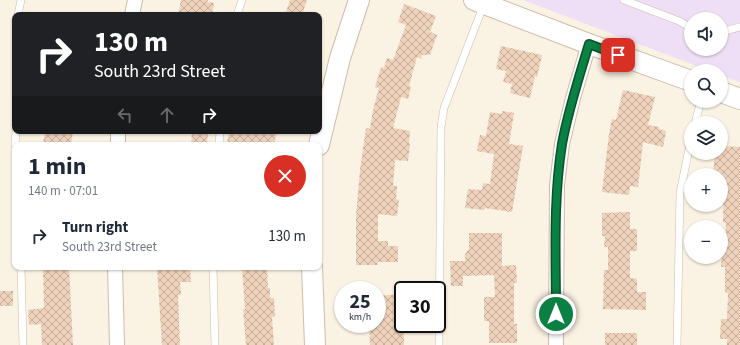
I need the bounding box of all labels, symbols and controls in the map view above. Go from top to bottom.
map controls [684,12,728,264]
button: sound [684,12,728,56]
text: 130 m [94,22,168,62]
icon: right [28,28,80,80]
pin [601,38,635,72]
icon: arrive [607,44,629,66]
text: South 23rd Street [94,59,225,84]
button: search [684,64,728,108]
icon: left [114,104,136,126]
icon: ahead [156,104,178,126]
icon: right [198,104,220,126]
button: layers [684,116,728,160]
text: 1 min [28,149,86,184]
button: close [264,155,306,197]
button: + [684,168,728,212]
text: 140 m · 07:01 [28,182,98,200]
text: Turn right [62,217,128,238]
button: − [684,220,728,264]
icon: right [28,225,50,247]
text: 130 m [268,226,306,247]
text: South 23rd Street [62,238,157,256]
speed limit sign: 30 [394,281,446,333]
text: 25 [349,288,371,316]
position arrow [535,293,577,335]
text: km/h [349,310,371,324]

